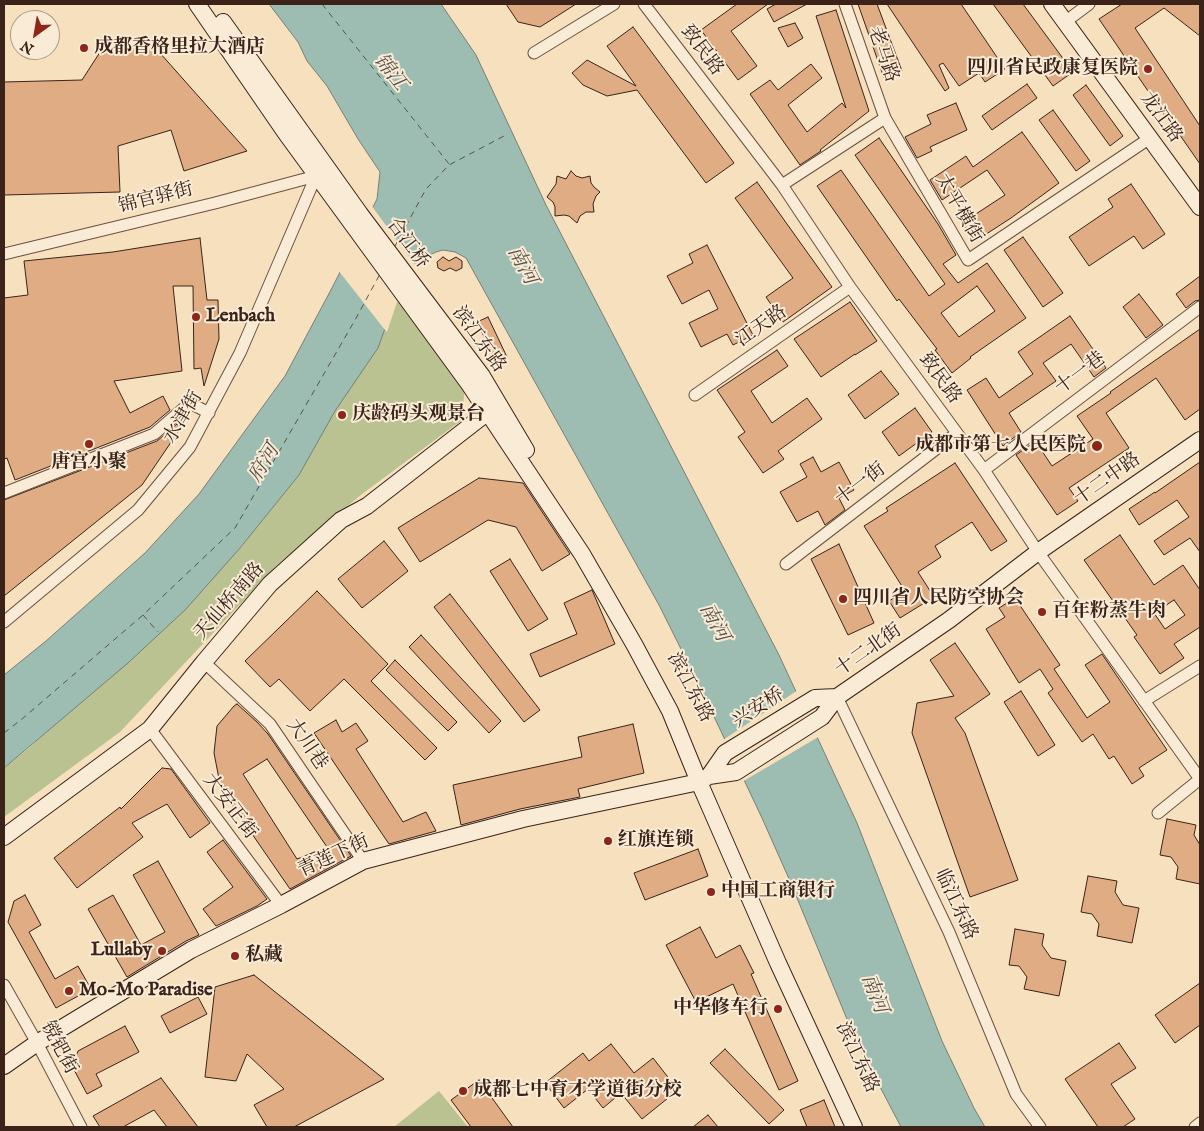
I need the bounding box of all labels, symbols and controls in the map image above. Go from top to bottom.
north arrow [10,10,60,60]
street label: 致民路 [675,21,727,81]
street label: 老马路 [862,24,902,86]
text: N [18,36,37,58]
place label: 成都香格里拉大酒店 [94,37,265,59]
marker: 成都香格里拉大酒店 [78,42,90,54]
water label: 锦江 [367,50,411,96]
place label: 四川省民政康复医院 [967,58,1138,80]
marker: 四川省民政康复医院 [1142,63,1154,75]
street label: 龙江路 [1134,88,1186,148]
street label: 太平横街 [929,170,987,248]
street label: 锦官驿街 [116,179,196,219]
street label: 合江桥 [381,214,433,274]
water label: 南河 [501,243,541,289]
street label: 江天路 [732,301,792,353]
street label: 滨江东路 [446,303,510,377]
place label: Lenbach [206,306,275,328]
marker: Lenbach [190,311,202,323]
street label: 十一巷 [1051,348,1111,400]
street label: 致民路 [913,349,965,409]
street label: 水津街 [160,388,208,448]
place label: 庆龄码头观景台 [352,404,485,426]
marker: 庆龄码头观景台 [336,409,348,421]
place label: 成都市第七人民医院 [915,435,1086,457]
marker: 唐宫小聚 [83,438,95,450]
marker: 成都市第七人民医院 [1090,439,1104,453]
water label: 府河 [244,441,286,487]
street label: 十二中路 [1070,449,1146,511]
place label: 唐宫小聚 [51,452,127,474]
street label: 十一街 [831,459,891,511]
street label: 天仙桥南路 [190,559,270,645]
place label: 四川省人民防空协会 [853,588,1024,610]
marker: 四川省人民防空协会 [837,593,849,605]
water label: 南河 [693,600,733,646]
place label: 百年粉蒸牛肉 [1052,601,1166,623]
marker: 百年粉蒸牛肉 [1036,606,1048,618]
street label: 十二北街 [831,620,907,682]
street label: 滨江东路 [661,649,717,727]
street label: 兴安桥 [729,684,789,734]
street label: 大川巷 [281,715,331,775]
street label: 大安正街 [197,770,261,844]
place label: 红旗连锁 [618,830,694,852]
street label: 青莲下街 [295,831,373,883]
marker: 红旗连锁 [602,835,614,847]
street label: 临江东路 [929,866,981,944]
place label: 中国工商银行 [721,881,835,903]
marker: 中国工商银行 [705,886,717,898]
place label: Lullaby [91,940,152,962]
marker: Lullaby [156,945,168,957]
place label: 私藏 [245,945,283,967]
marker: 私藏 [229,950,241,962]
water label: 南河 [855,971,891,1017]
place label: Mo-Mo Paradise [79,980,213,1002]
marker: Mo-Mo Paradise [63,985,75,997]
place label: 中华修车行 [673,998,768,1020]
marker: 中华修车行 [772,1003,784,1015]
street label: 镋钯街 [35,1017,81,1079]
street label: 滨江东路 [830,1019,882,1097]
place label: 成都七中育才学道街分校 [473,1080,682,1102]
marker: 成都七中育才学道街分校 [457,1085,469,1097]

